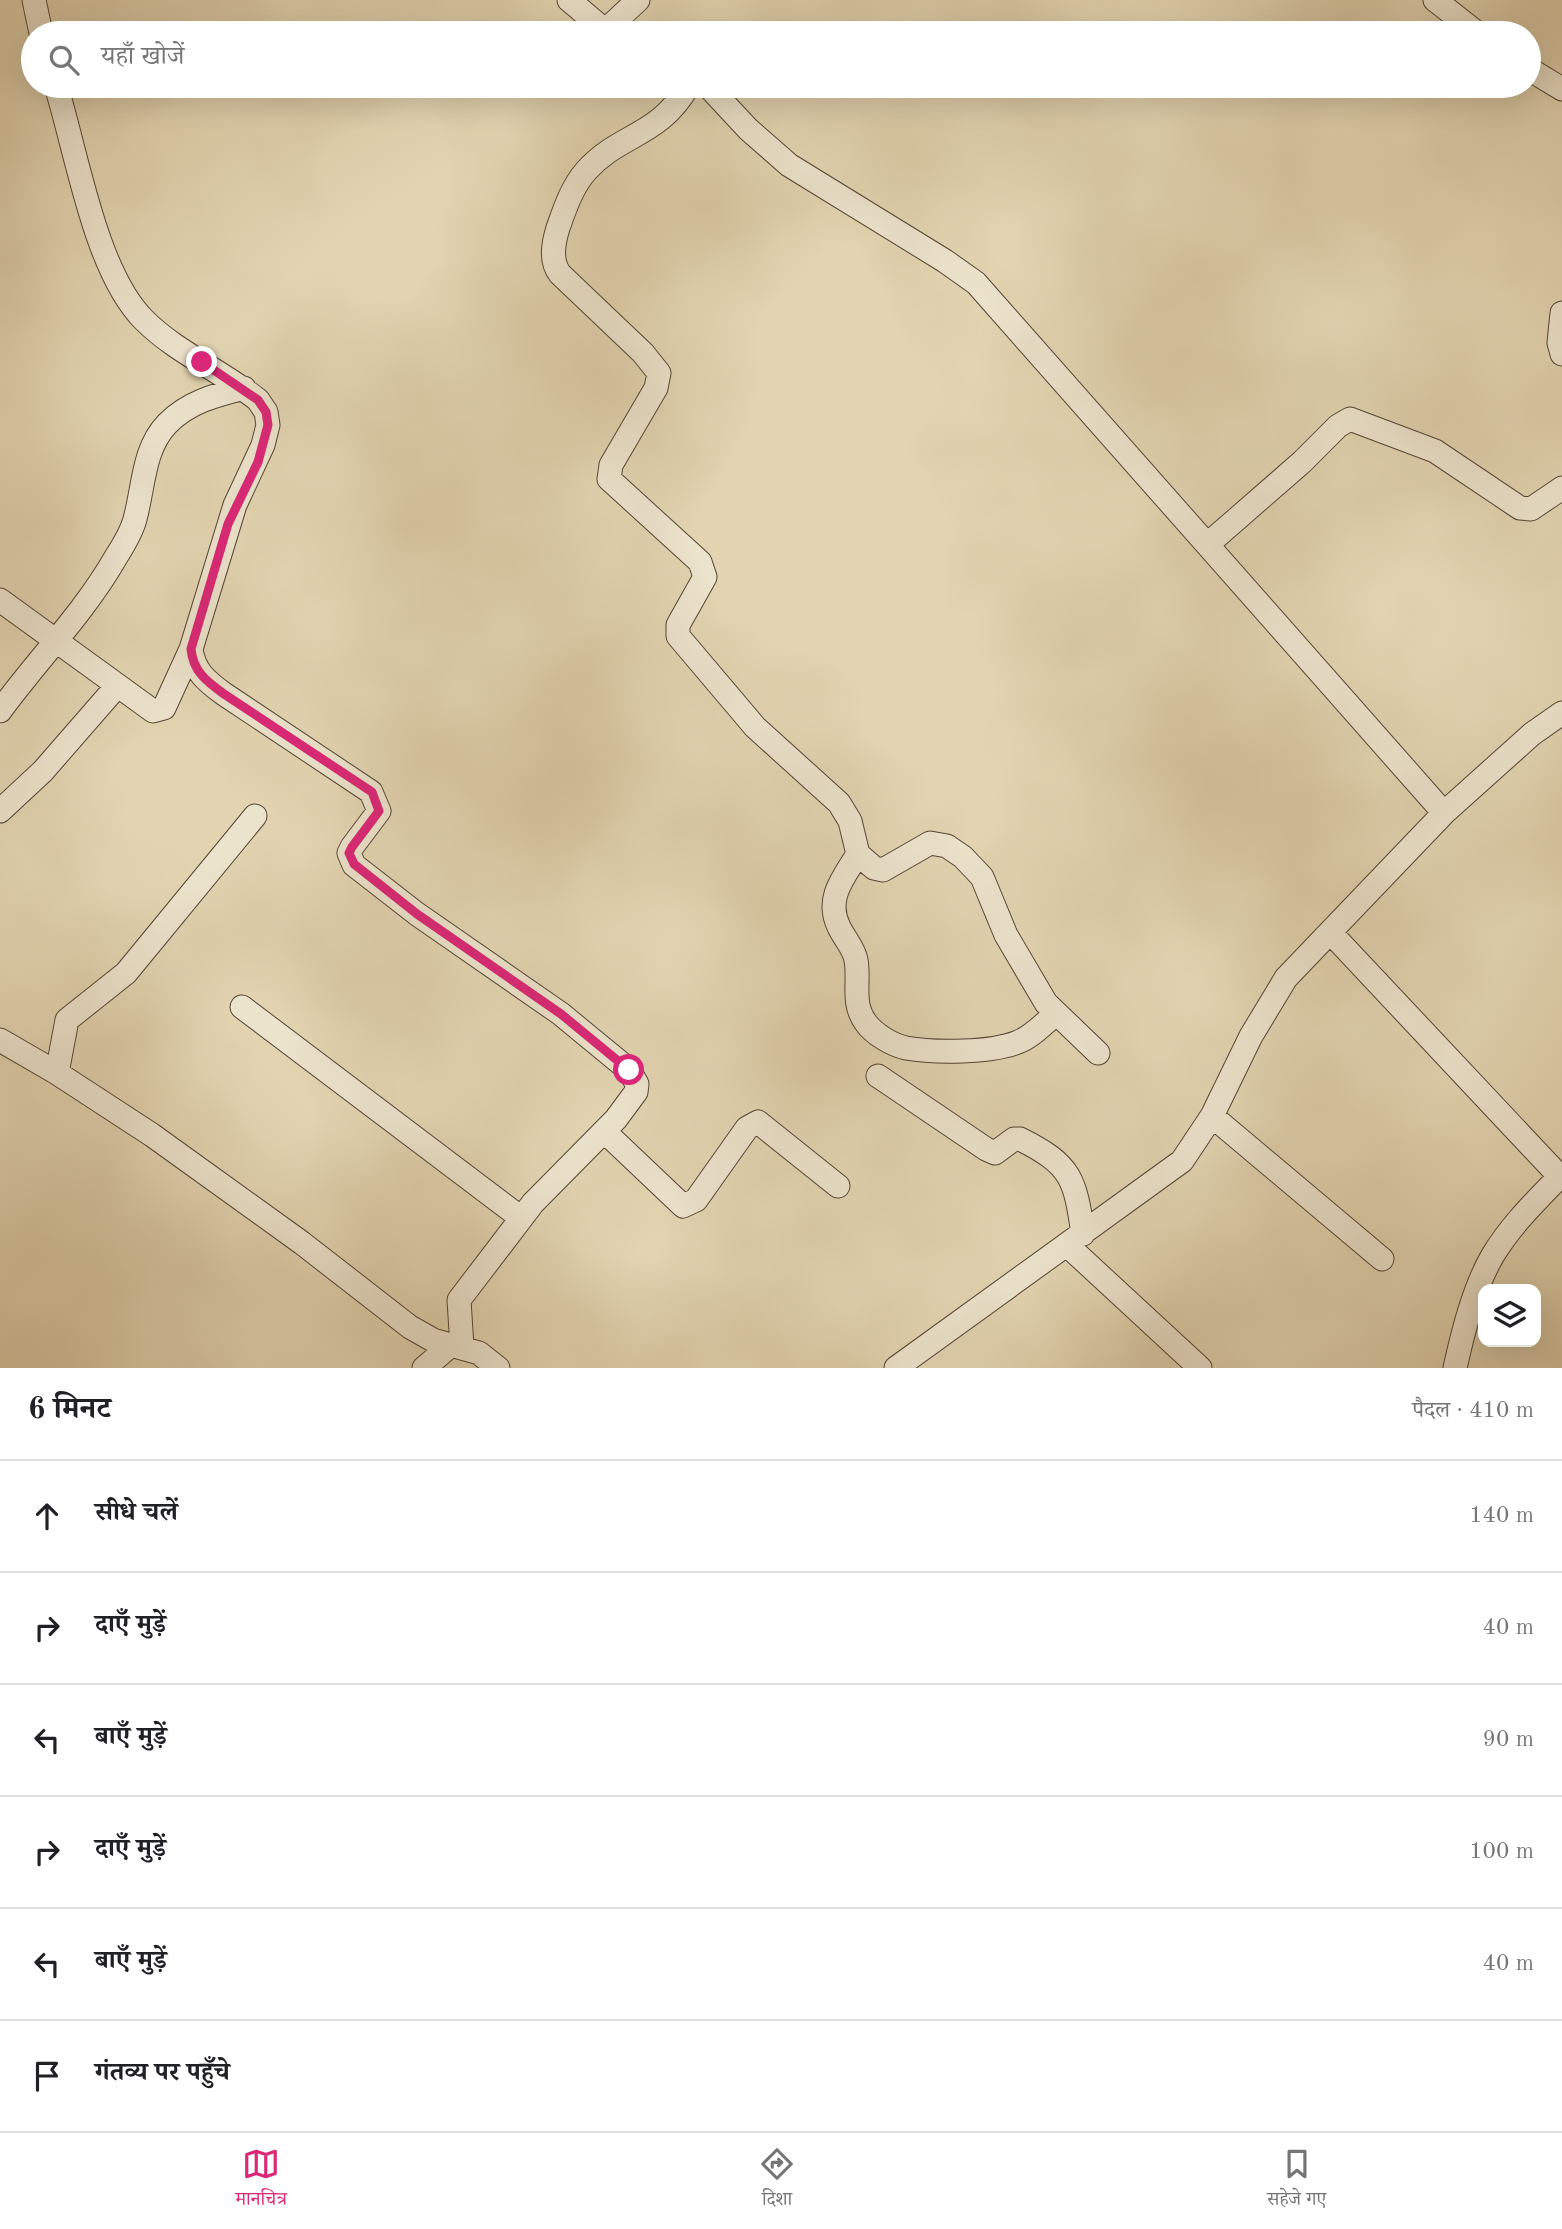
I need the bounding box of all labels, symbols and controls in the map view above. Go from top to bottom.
search box [21,21,1541,98]
icon: search [45,41,83,79]
text: यहाँ खोजें [101,44,184,70]
route end [186,346,217,377]
route start [613,1054,644,1085]
map controls [1478,1284,1541,1347]
button: layers [1478,1284,1541,1347]
text: 6 मिनट [28,1395,111,1425]
text: पैदल · 410 m [1412,1399,1534,1422]
icon: ahead [28,1497,66,1535]
text: सीधे चलें [95,1500,178,1526]
text: 140 m [1469,1504,1534,1527]
icon: right [28,1609,66,1647]
text: दाएँ मुड़ें [95,1612,166,1638]
text: 40 m [1483,1616,1534,1639]
icon: left [28,1721,66,1759]
text: बाएँ मुड़ें [95,1724,167,1750]
text: 90 m [1483,1728,1534,1751]
icon: right [28,1833,66,1871]
text: दाएँ मुड़ें [95,1836,166,1862]
text: 100 m [1469,1840,1534,1863]
icon: left [28,1945,66,1983]
text: बाएँ मुड़ें [95,1948,167,1974]
text: 40 m [1483,1952,1534,1975]
icon: arrive [28,2057,66,2095]
text: गंतव्य पर पहुँचे [95,2060,230,2086]
tab: मानचित्र [236,2145,287,2217]
tab: दिशा [758,2145,796,2217]
tab: सहेजे गए [1267,2145,1326,2217]

